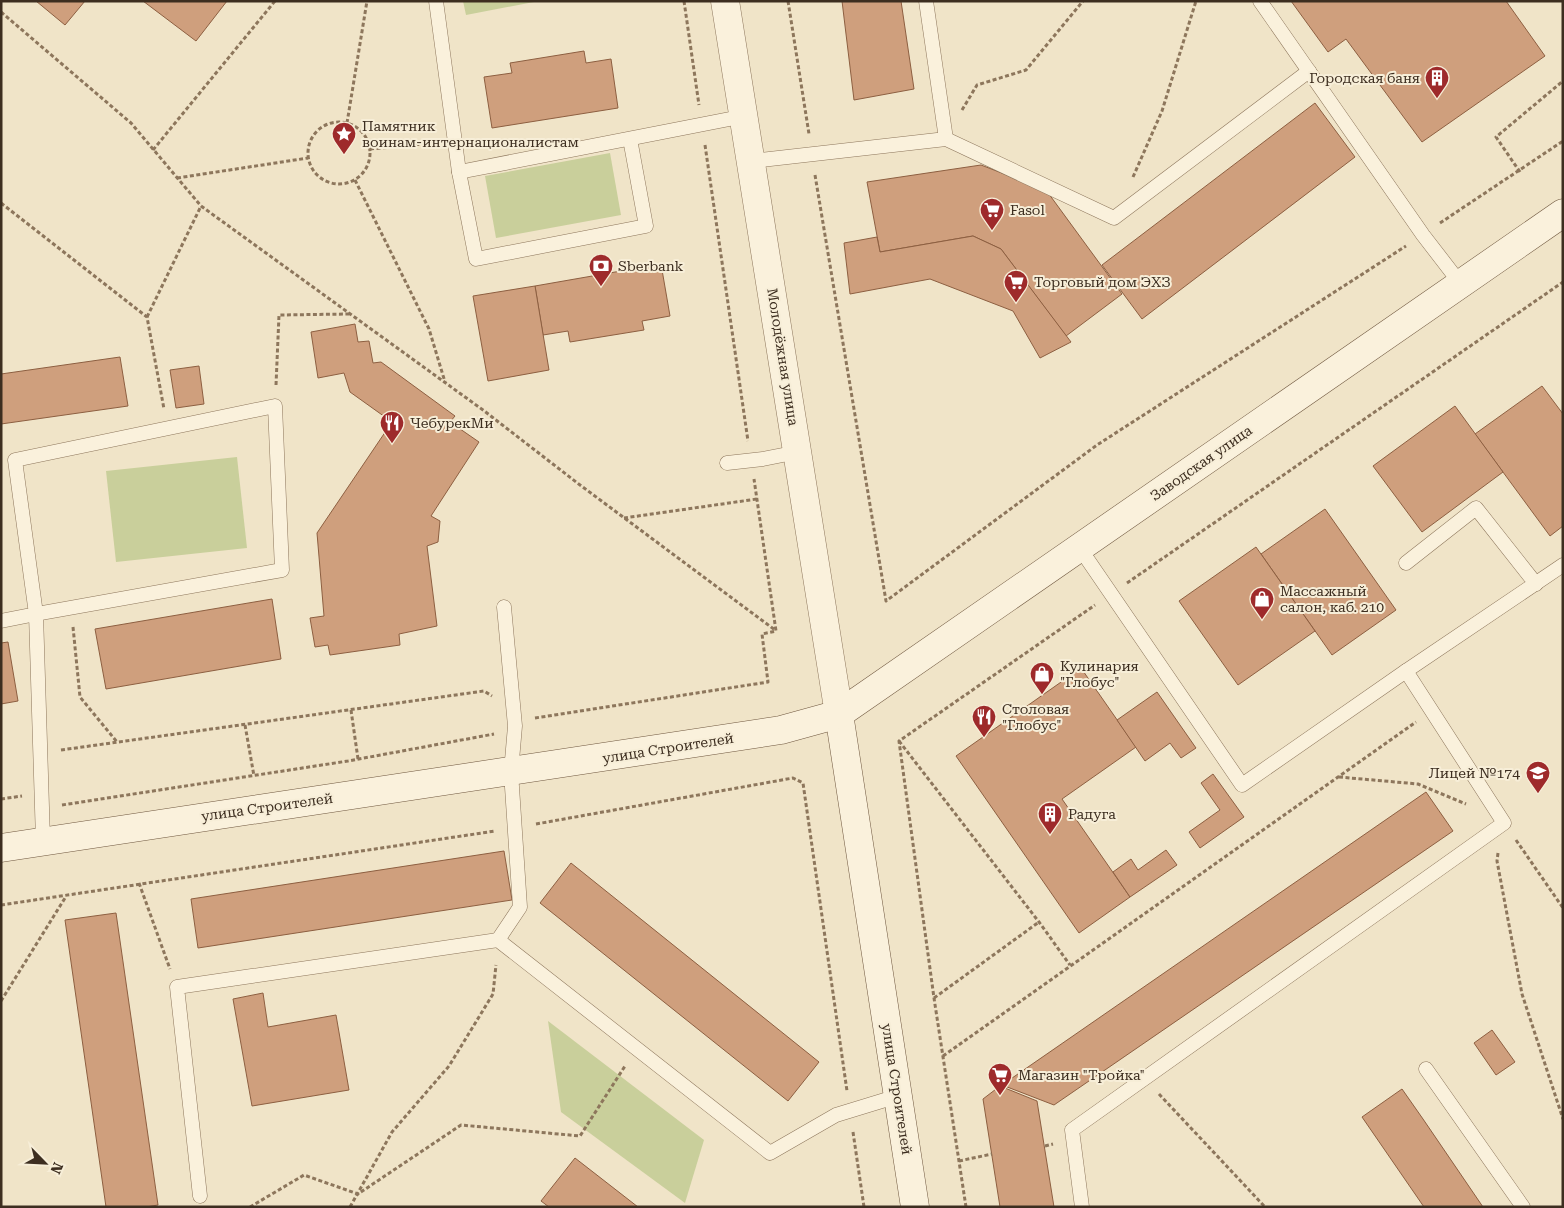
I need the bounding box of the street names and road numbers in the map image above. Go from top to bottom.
street label: Молодёжная улица [764,287,802,427]
street label: Заводская улица [1147,422,1255,504]
street label: улица Строителей [601,730,735,766]
street label: улица Строителей [200,790,334,824]
street label: улица Строителей [879,1022,915,1156]

